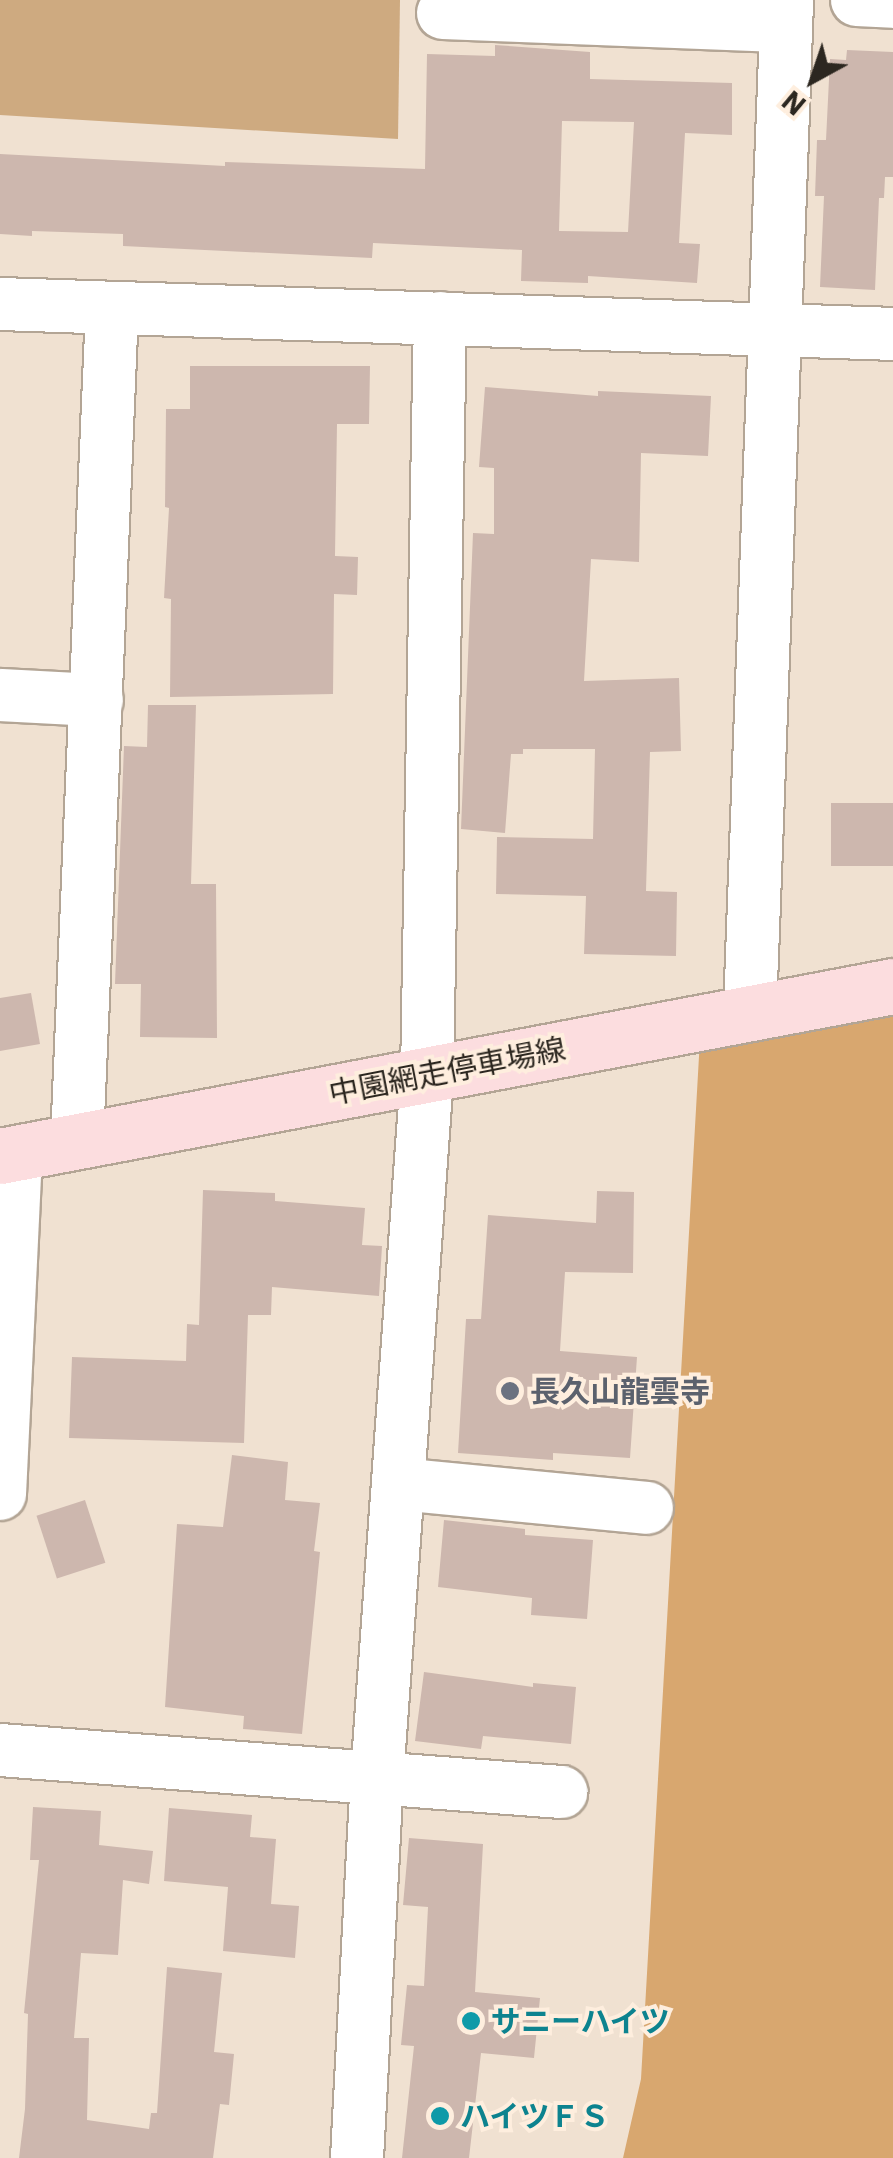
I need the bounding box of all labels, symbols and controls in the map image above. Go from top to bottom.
north arrow [763,30,863,130]
text: N [774,83,813,124]
street label: 中園網走停車場線 [326,1030,568,1112]
place label: 長久山龍雲寺 [530,1373,710,1409]
marker: 長久山龍雲寺 [499,1380,521,1402]
place label: サニーハイツ [491,2003,671,2039]
marker: サニーハイツ [460,2010,482,2032]
place label: ハイツＦＳ [460,2098,610,2134]
marker: ハイツＦＳ [429,2105,451,2127]

